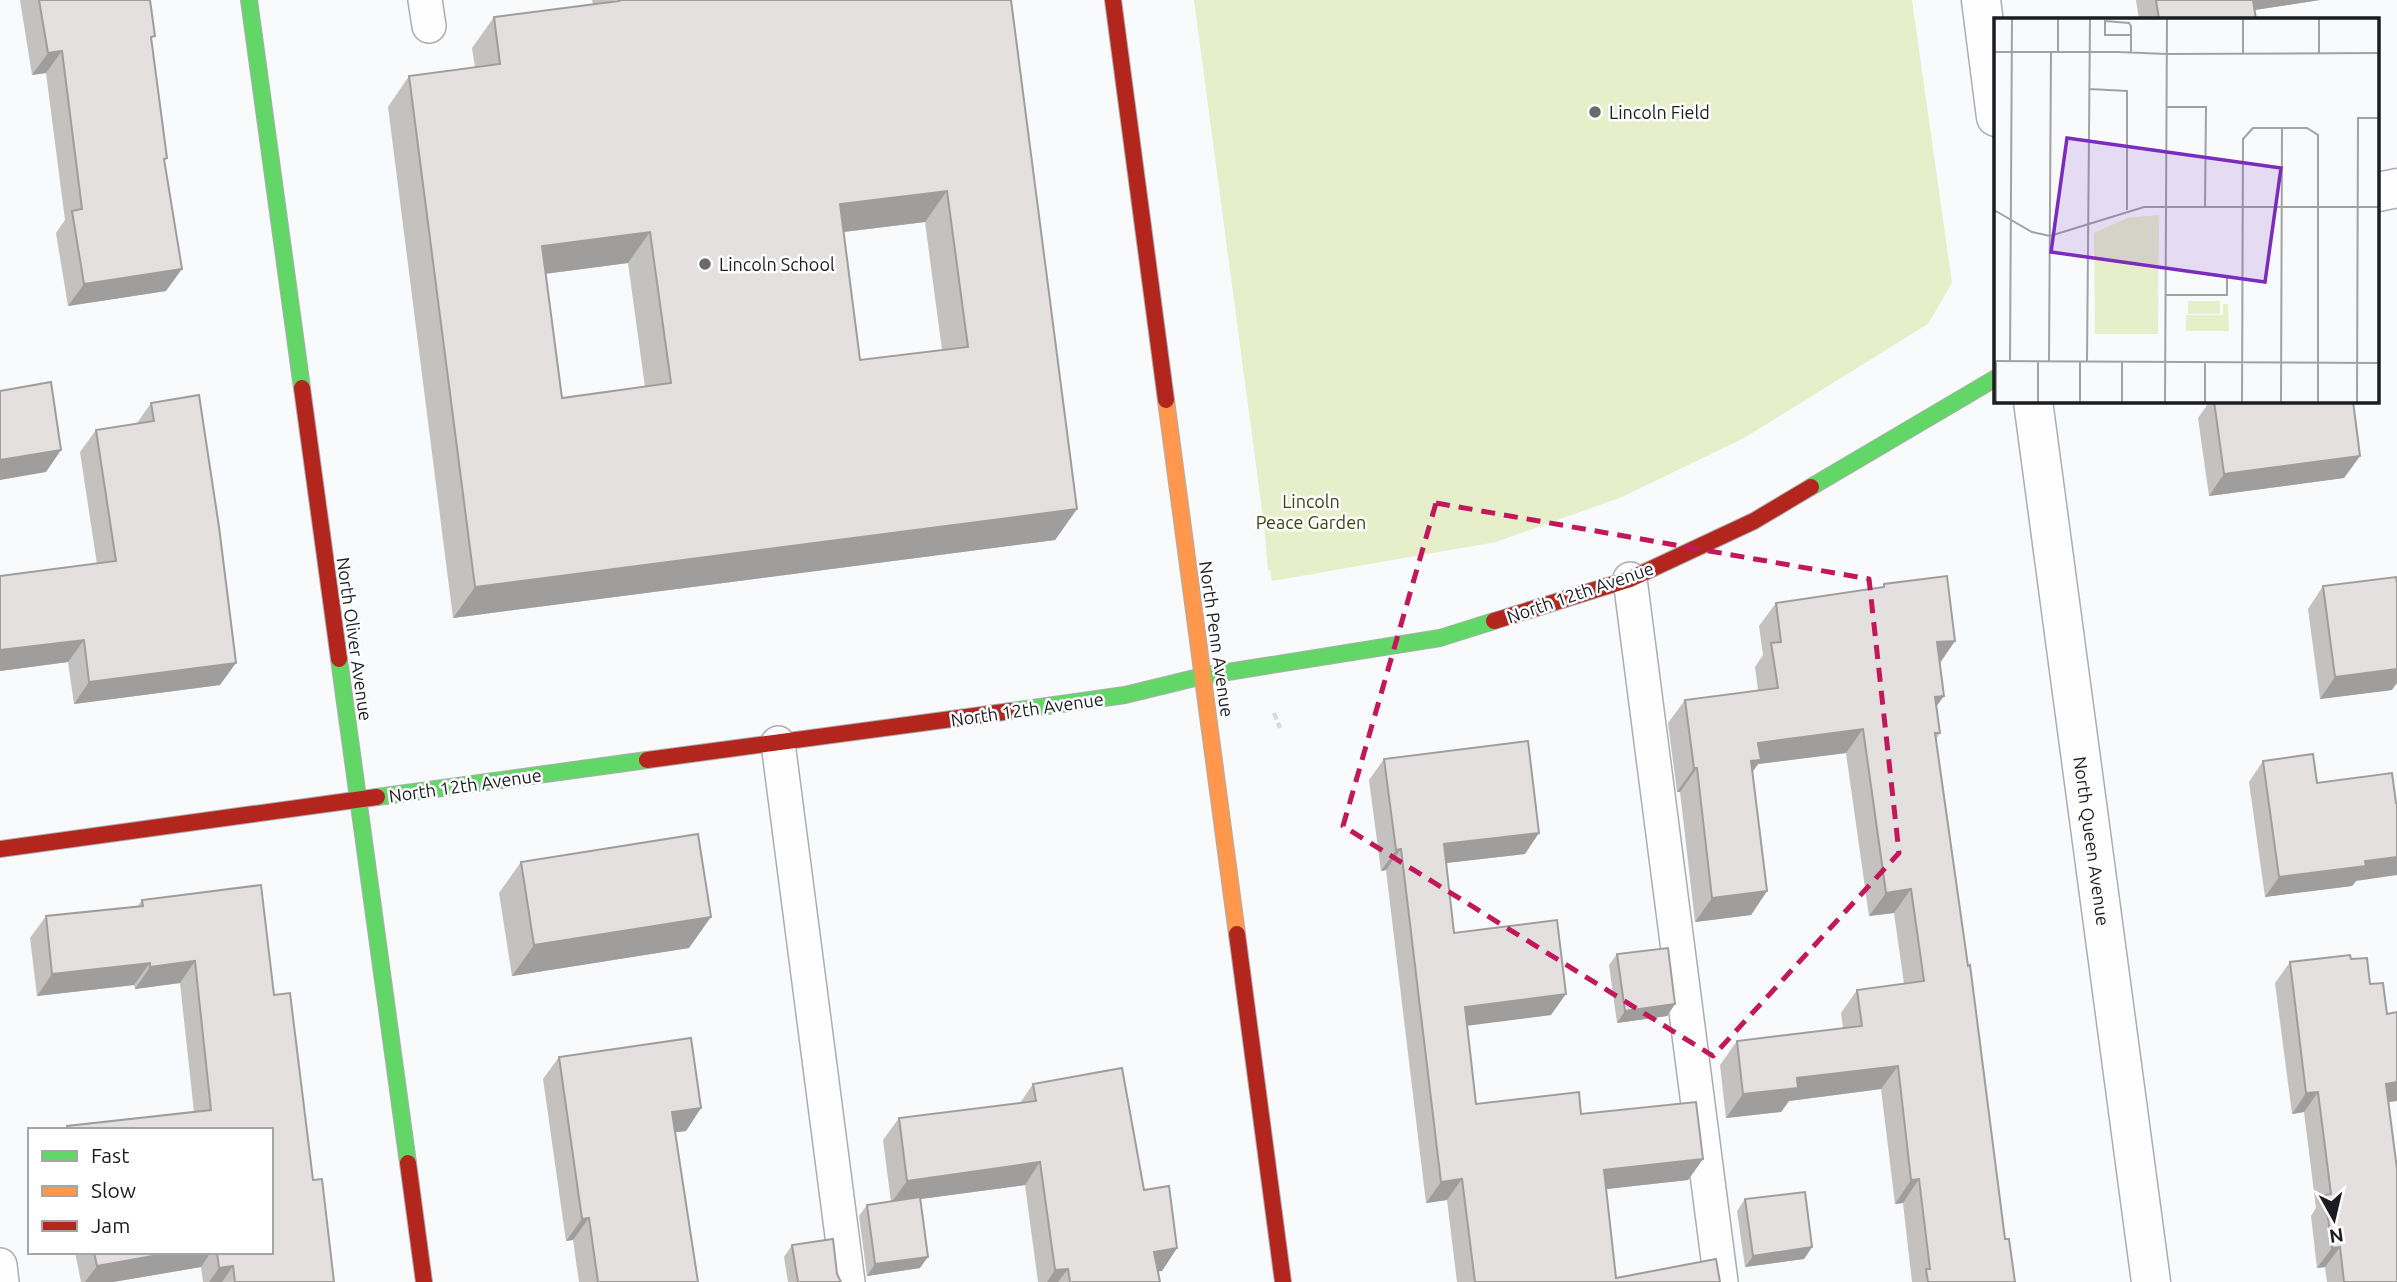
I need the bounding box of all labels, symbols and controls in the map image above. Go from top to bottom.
inset map [1994,18,2380,402]
place label: Lincoln Field [1609,102,1710,122]
marker: Lincoln Field [1587,104,1603,120]
place label: Lincoln School [719,254,835,274]
marker: Lincoln School [697,256,713,272]
park label: Lincoln Peace Garden [1256,491,1366,532]
street label: North Oliver Avenue [334,556,376,722]
street label: North 12th Avenue [1504,557,1656,627]
street label: North Penn Avenue [1196,560,1238,718]
street label: North 12th Avenue [949,688,1105,730]
street label: North Queen Avenue [2069,755,2114,927]
street label: North 12th Avenue [387,764,543,806]
legend [28,1128,273,1254]
text: Fast [91,1143,129,1167]
text: Slow [91,1178,136,1202]
north arrow [2299,1184,2369,1254]
text: Jam [91,1213,130,1237]
text: N [2328,1224,2345,1248]

